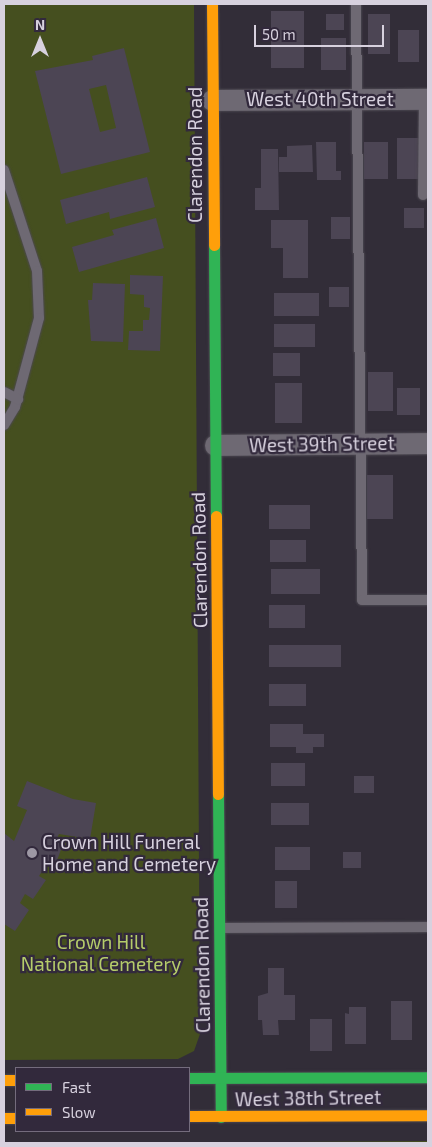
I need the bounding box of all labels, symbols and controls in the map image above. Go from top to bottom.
north arrow [15,15,65,65]
scale bar [257,15,387,47]
text: N [35,16,45,33]
text: 50 m [262,25,296,43]
street label: Clarendon Road [184,87,206,223]
street label: West 40th Street [246,88,394,110]
street label: West 39th Street [249,431,395,457]
street label: Clarendon Road [186,492,212,628]
place label: Crown Hill Funeral Home and Cemetery [42,831,216,875]
marker: Crown Hill Funeral Home and Cemetery [26,847,38,859]
street label: Clarendon Road [189,897,215,1033]
park label: Crown Hill National Cemetery [21,931,181,975]
legend [15,1067,190,1132]
text: Fast [62,1078,91,1096]
street label: West 38th Street [235,1085,381,1111]
text: Slow [62,1103,96,1121]

